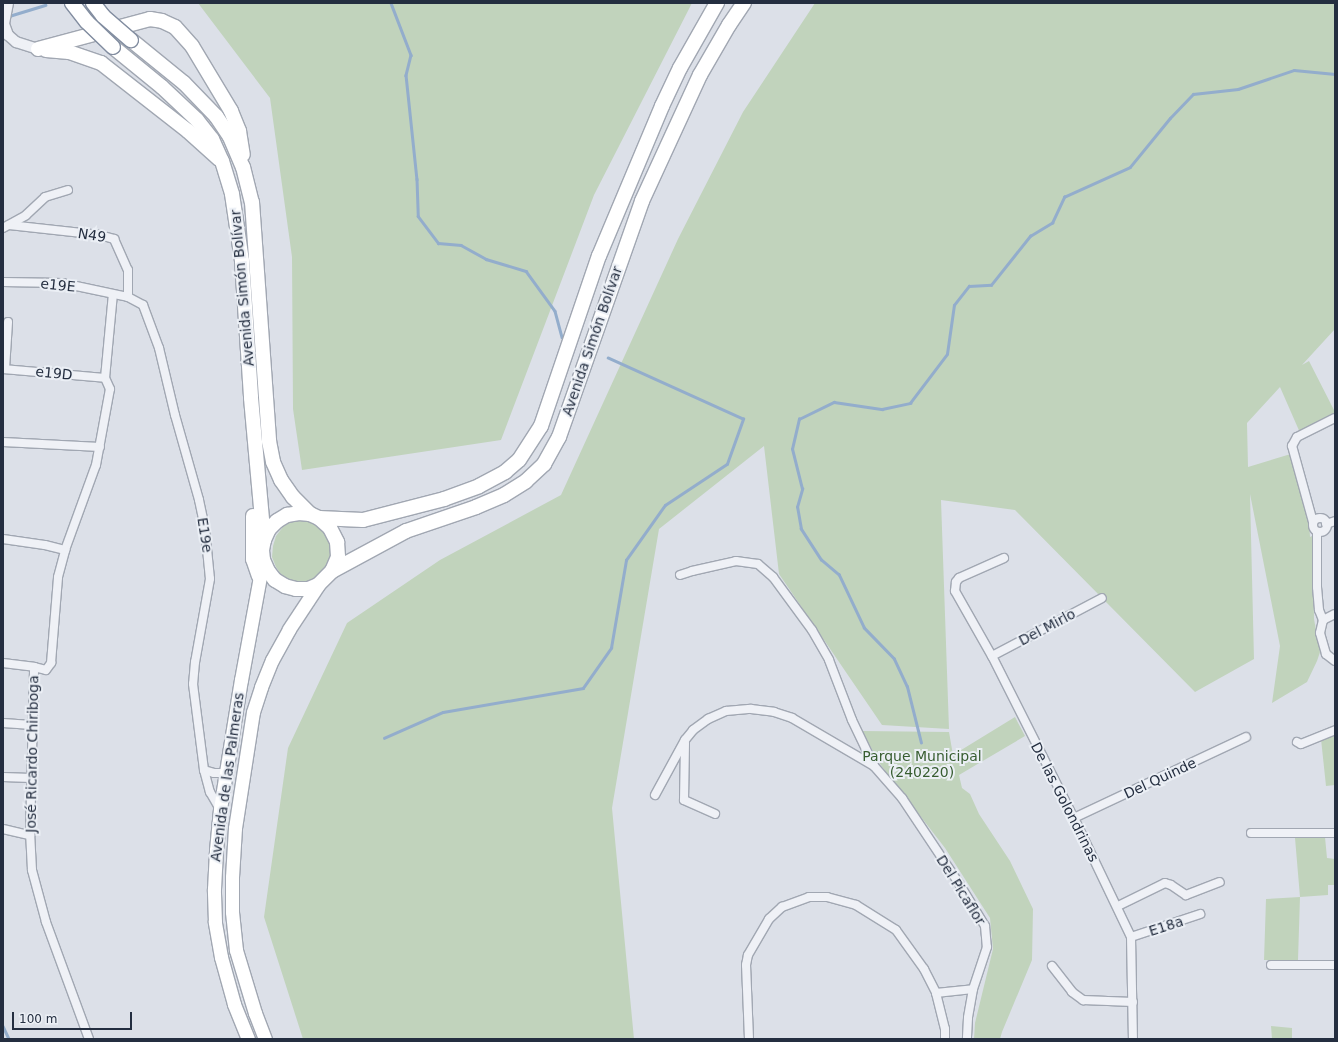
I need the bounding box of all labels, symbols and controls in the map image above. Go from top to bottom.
street label: Avenida Simón Bolívar [227,209,257,367]
street label: N49 [77,224,107,246]
street label: Avenida Simón Bolívar [558,264,626,418]
street label: e19E [40,275,76,295]
street label: e19D [35,363,73,383]
street label: E19e [194,516,216,554]
street label: Del Mirlo [1016,605,1078,649]
street label: José Ricardo Chiriboga [22,675,42,833]
street label: Avenida de las Palmeras [207,691,247,863]
street label: De las Golondrinas [1028,739,1102,865]
park label: Parque Municipal (240220) [862,748,982,780]
street label: Del Quinde [1121,754,1199,802]
street label: Del Picaflor [933,852,989,928]
street label: E18a [1147,913,1185,939]
scale bar [14,1004,134,1030]
text: 100 m [19,1012,57,1026]

